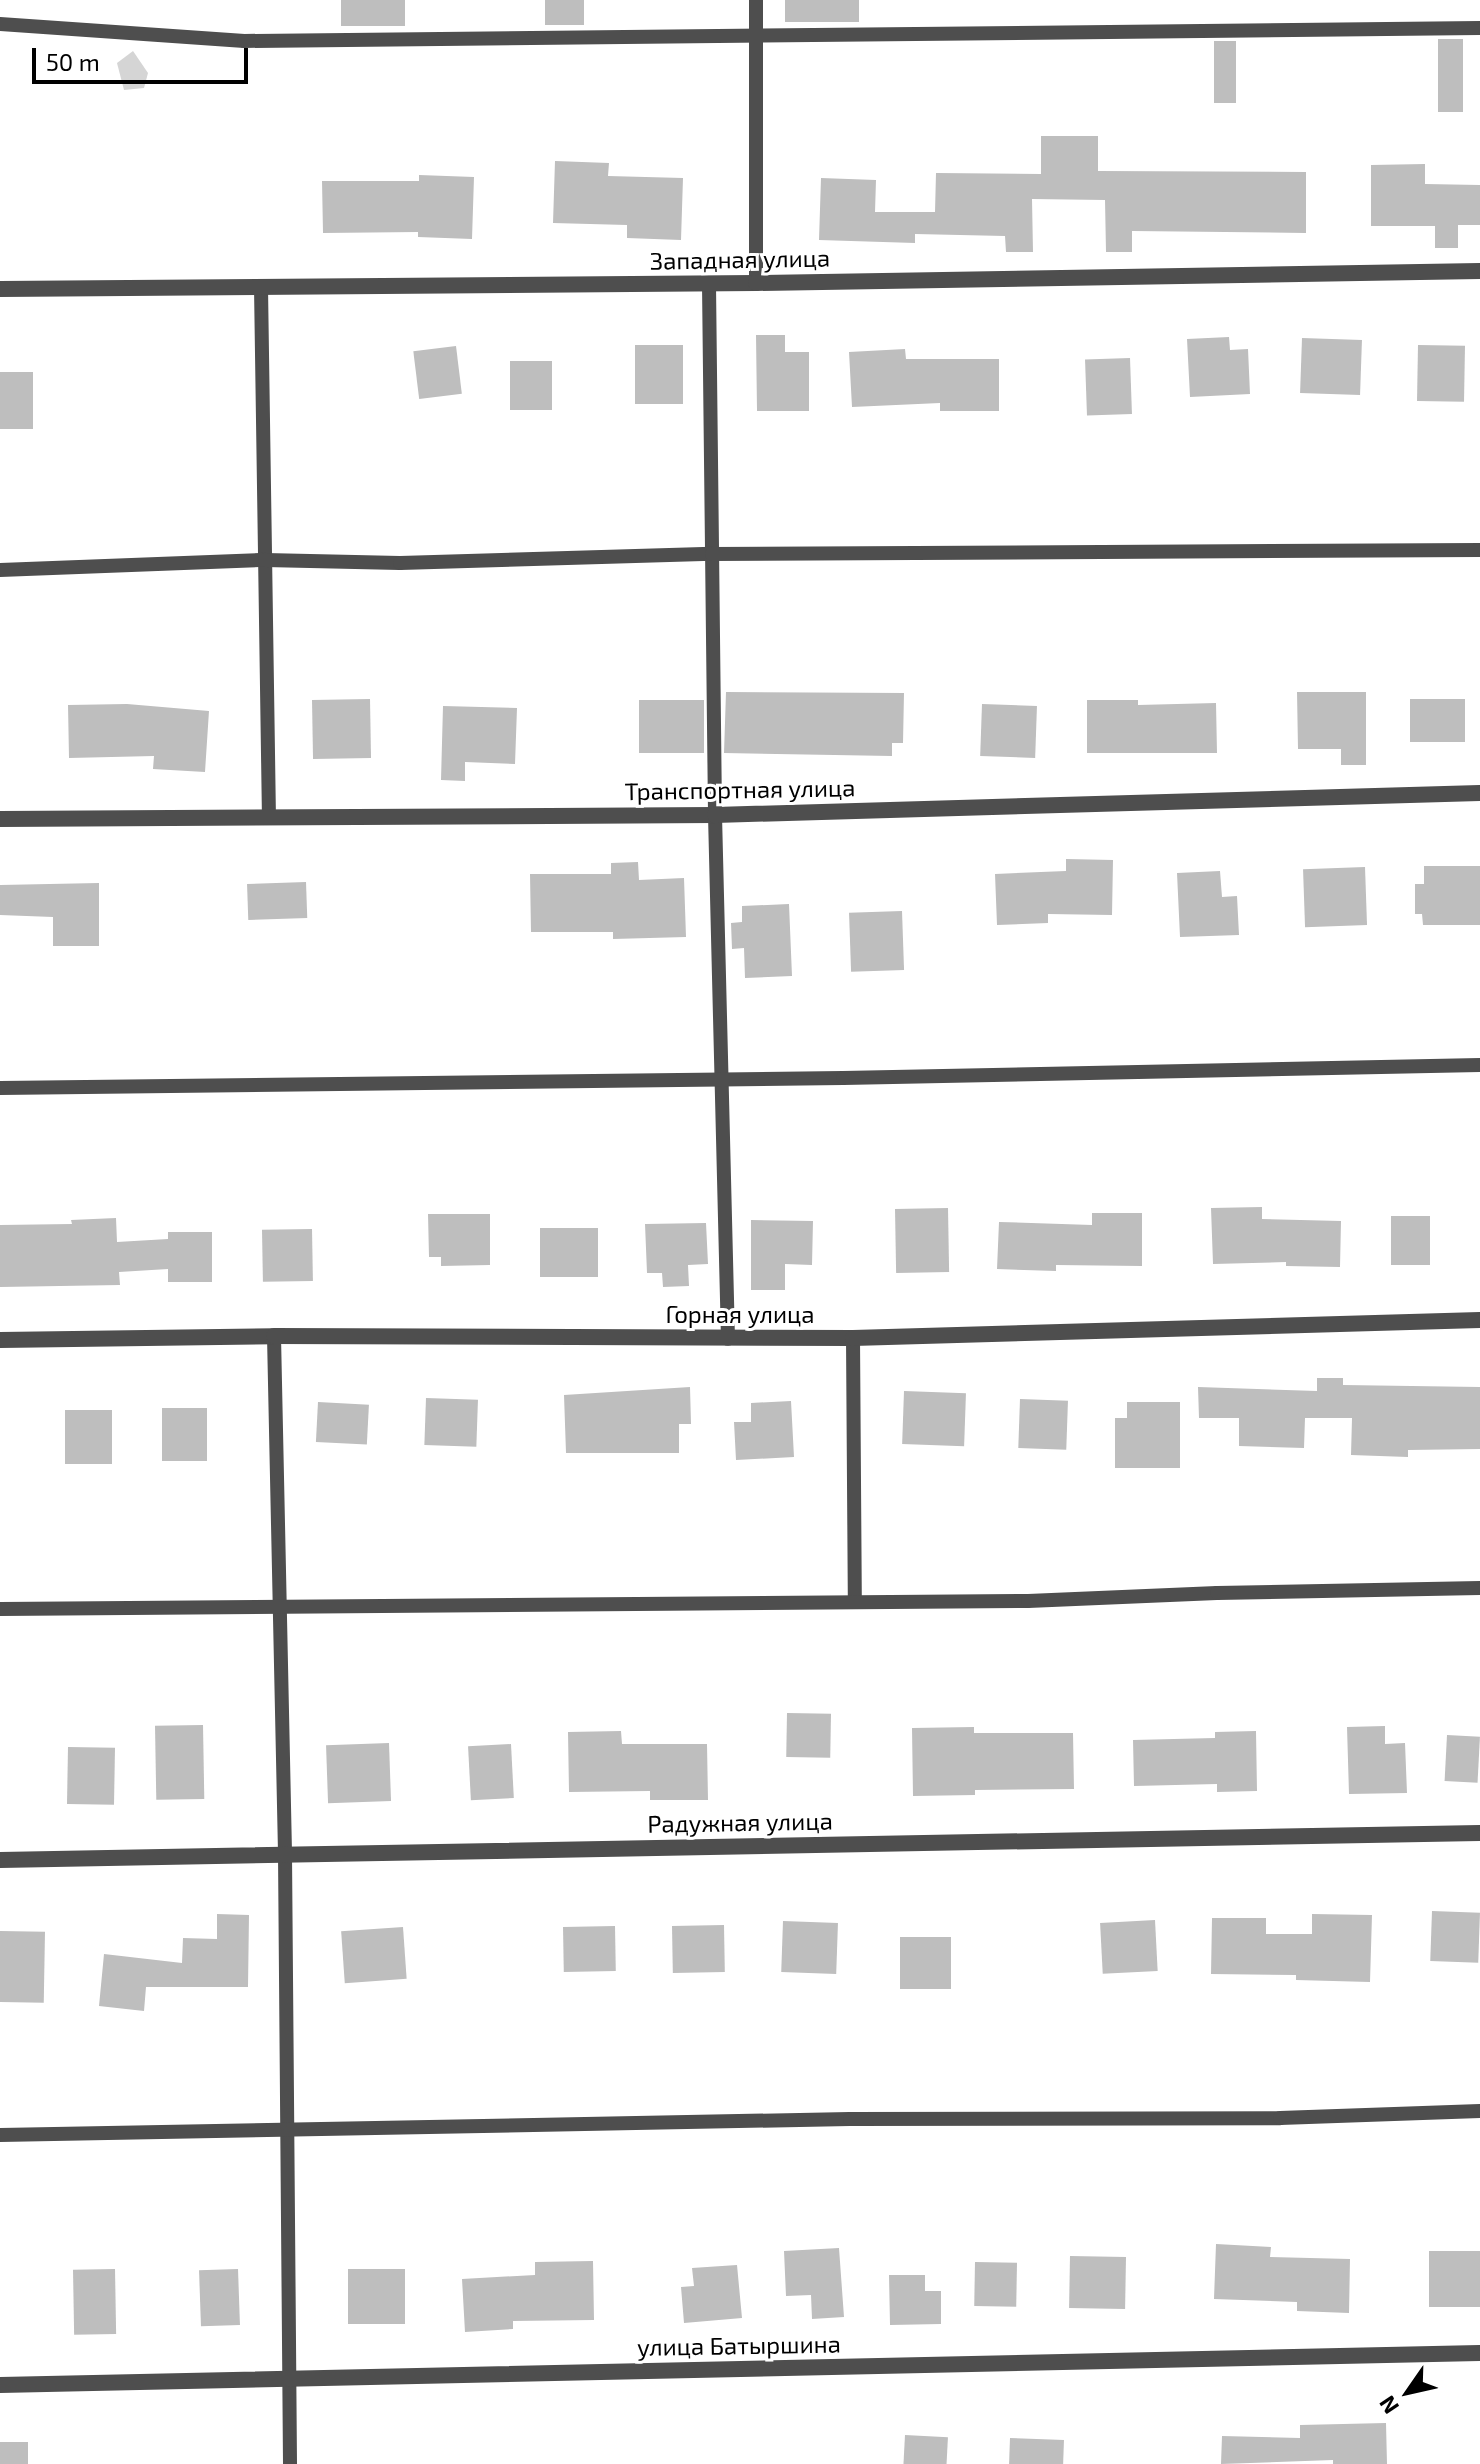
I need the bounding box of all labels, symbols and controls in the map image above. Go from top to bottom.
scale bar [36,32,252,82]
text: 50 m [46,47,100,76]
street label: Западная улица [650,243,830,275]
street label: Транспортная улица [624,773,856,805]
street label: Горная улица [666,1300,814,1328]
street label: Радужная улица [647,1806,833,1838]
street label: улица Батыршина [637,2329,841,2361]
north arrow [1368,2352,1448,2432]
text: N [1373,2392,1403,2419]

